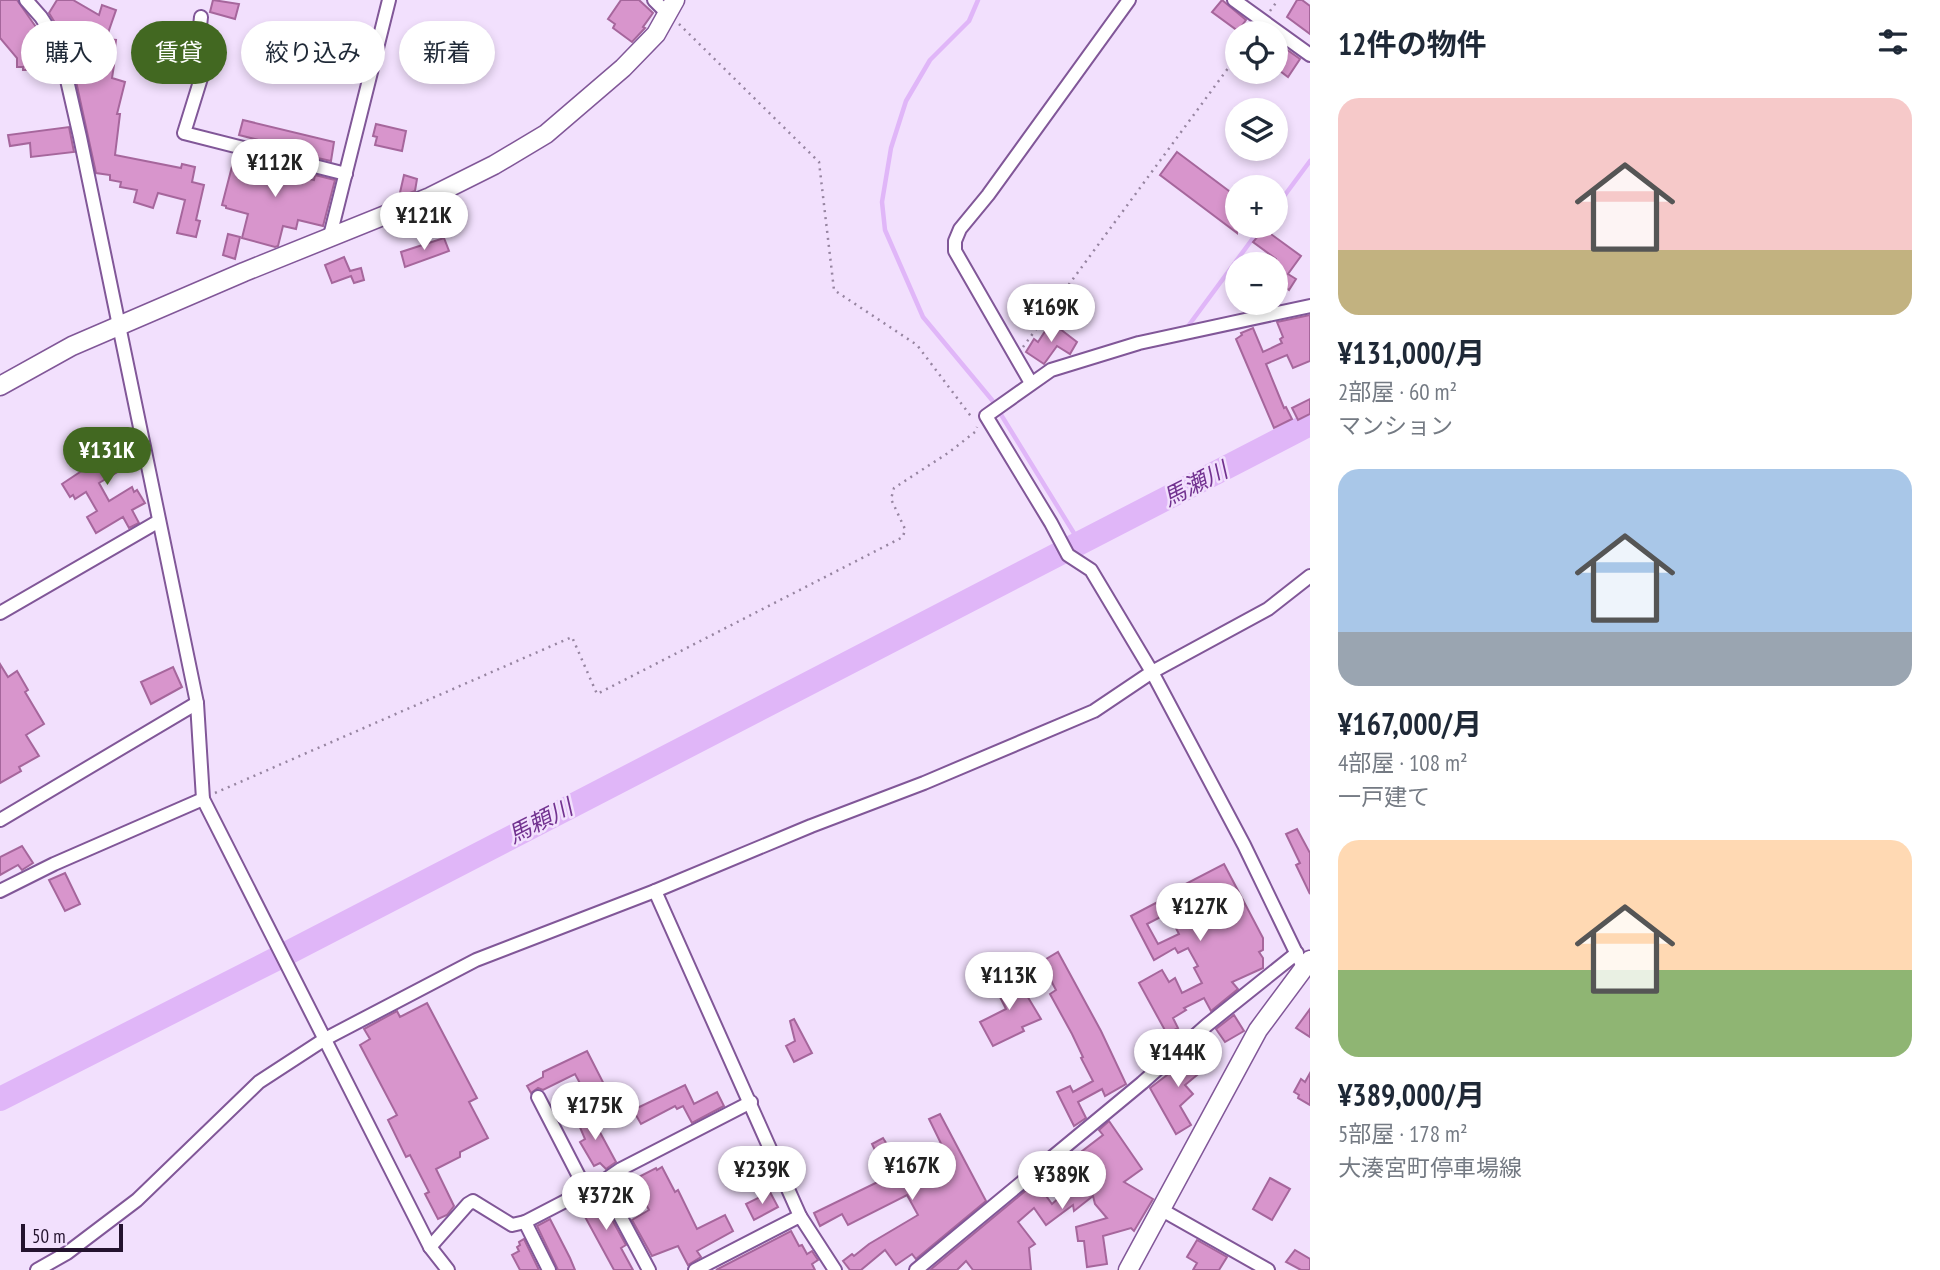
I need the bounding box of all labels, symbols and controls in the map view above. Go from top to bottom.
chip: 購入 [21,21,117,84]
chip: 賃貸 [131,21,227,84]
chip: 絞り込み [241,21,385,84]
chip: 新着 [399,21,495,84]
map controls [1225,21,1288,315]
button: locate [1225,21,1288,84]
icon: filters [1874,23,1912,61]
text: 12件の物件 [1338,24,1487,63]
button: layers [1225,98,1288,161]
pin: ¥112K [226,140,324,199]
icon: home [1562,144,1688,270]
text: ¥112K [247,147,303,176]
button: + [1225,175,1288,238]
pin: ¥121K [375,192,473,252]
text: ¥121K [396,200,452,229]
button: − [1225,252,1288,315]
pin: ¥169K [1002,284,1100,344]
text: ¥169K [1023,292,1079,321]
text: ¥131,000/月 [1338,333,1485,372]
text: 2部屋 · 60 m² [1338,377,1457,406]
text: マンション [1338,411,1453,440]
pin: ¥131K [58,428,156,487]
text: ¥131K [79,435,135,464]
water label: 馬瀬川 [1157,454,1235,512]
icon: home [1562,515,1688,641]
text: ¥167,000/月 [1338,704,1482,743]
text: 4部屋 · 108 m² [1338,748,1468,777]
text: 一戸建て [1338,782,1430,811]
water label: 馬頼川 [502,791,580,849]
pin: ¥127K [1151,884,1249,943]
icon: home [1562,886,1688,1012]
text: ¥127K [1172,891,1228,920]
pin: ¥113K [960,953,1058,1012]
text: ¥113K [981,960,1037,989]
pin: ¥144K [1129,1030,1227,1089]
text: ¥144K [1150,1037,1206,1066]
text: ¥389,000/月 [1338,1075,1485,1114]
pin: ¥175K [546,1082,644,1142]
text: ¥175K [567,1090,623,1119]
text: 5部屋 · 178 m² [1338,1119,1468,1148]
pin: ¥167K [863,1142,961,1202]
pin: ¥239K [713,1146,811,1206]
text: ¥167K [884,1150,940,1179]
pin: ¥389K [1013,1152,1111,1211]
text: 大湊宮町停車場線 [1338,1153,1522,1182]
text: ¥239K [734,1154,790,1183]
text: ¥389K [1034,1159,1090,1188]
pin: ¥372K [557,1172,655,1232]
text: ¥372K [578,1180,634,1209]
scale bar [21,1221,122,1253]
text: 50 m [32,1224,66,1248]

